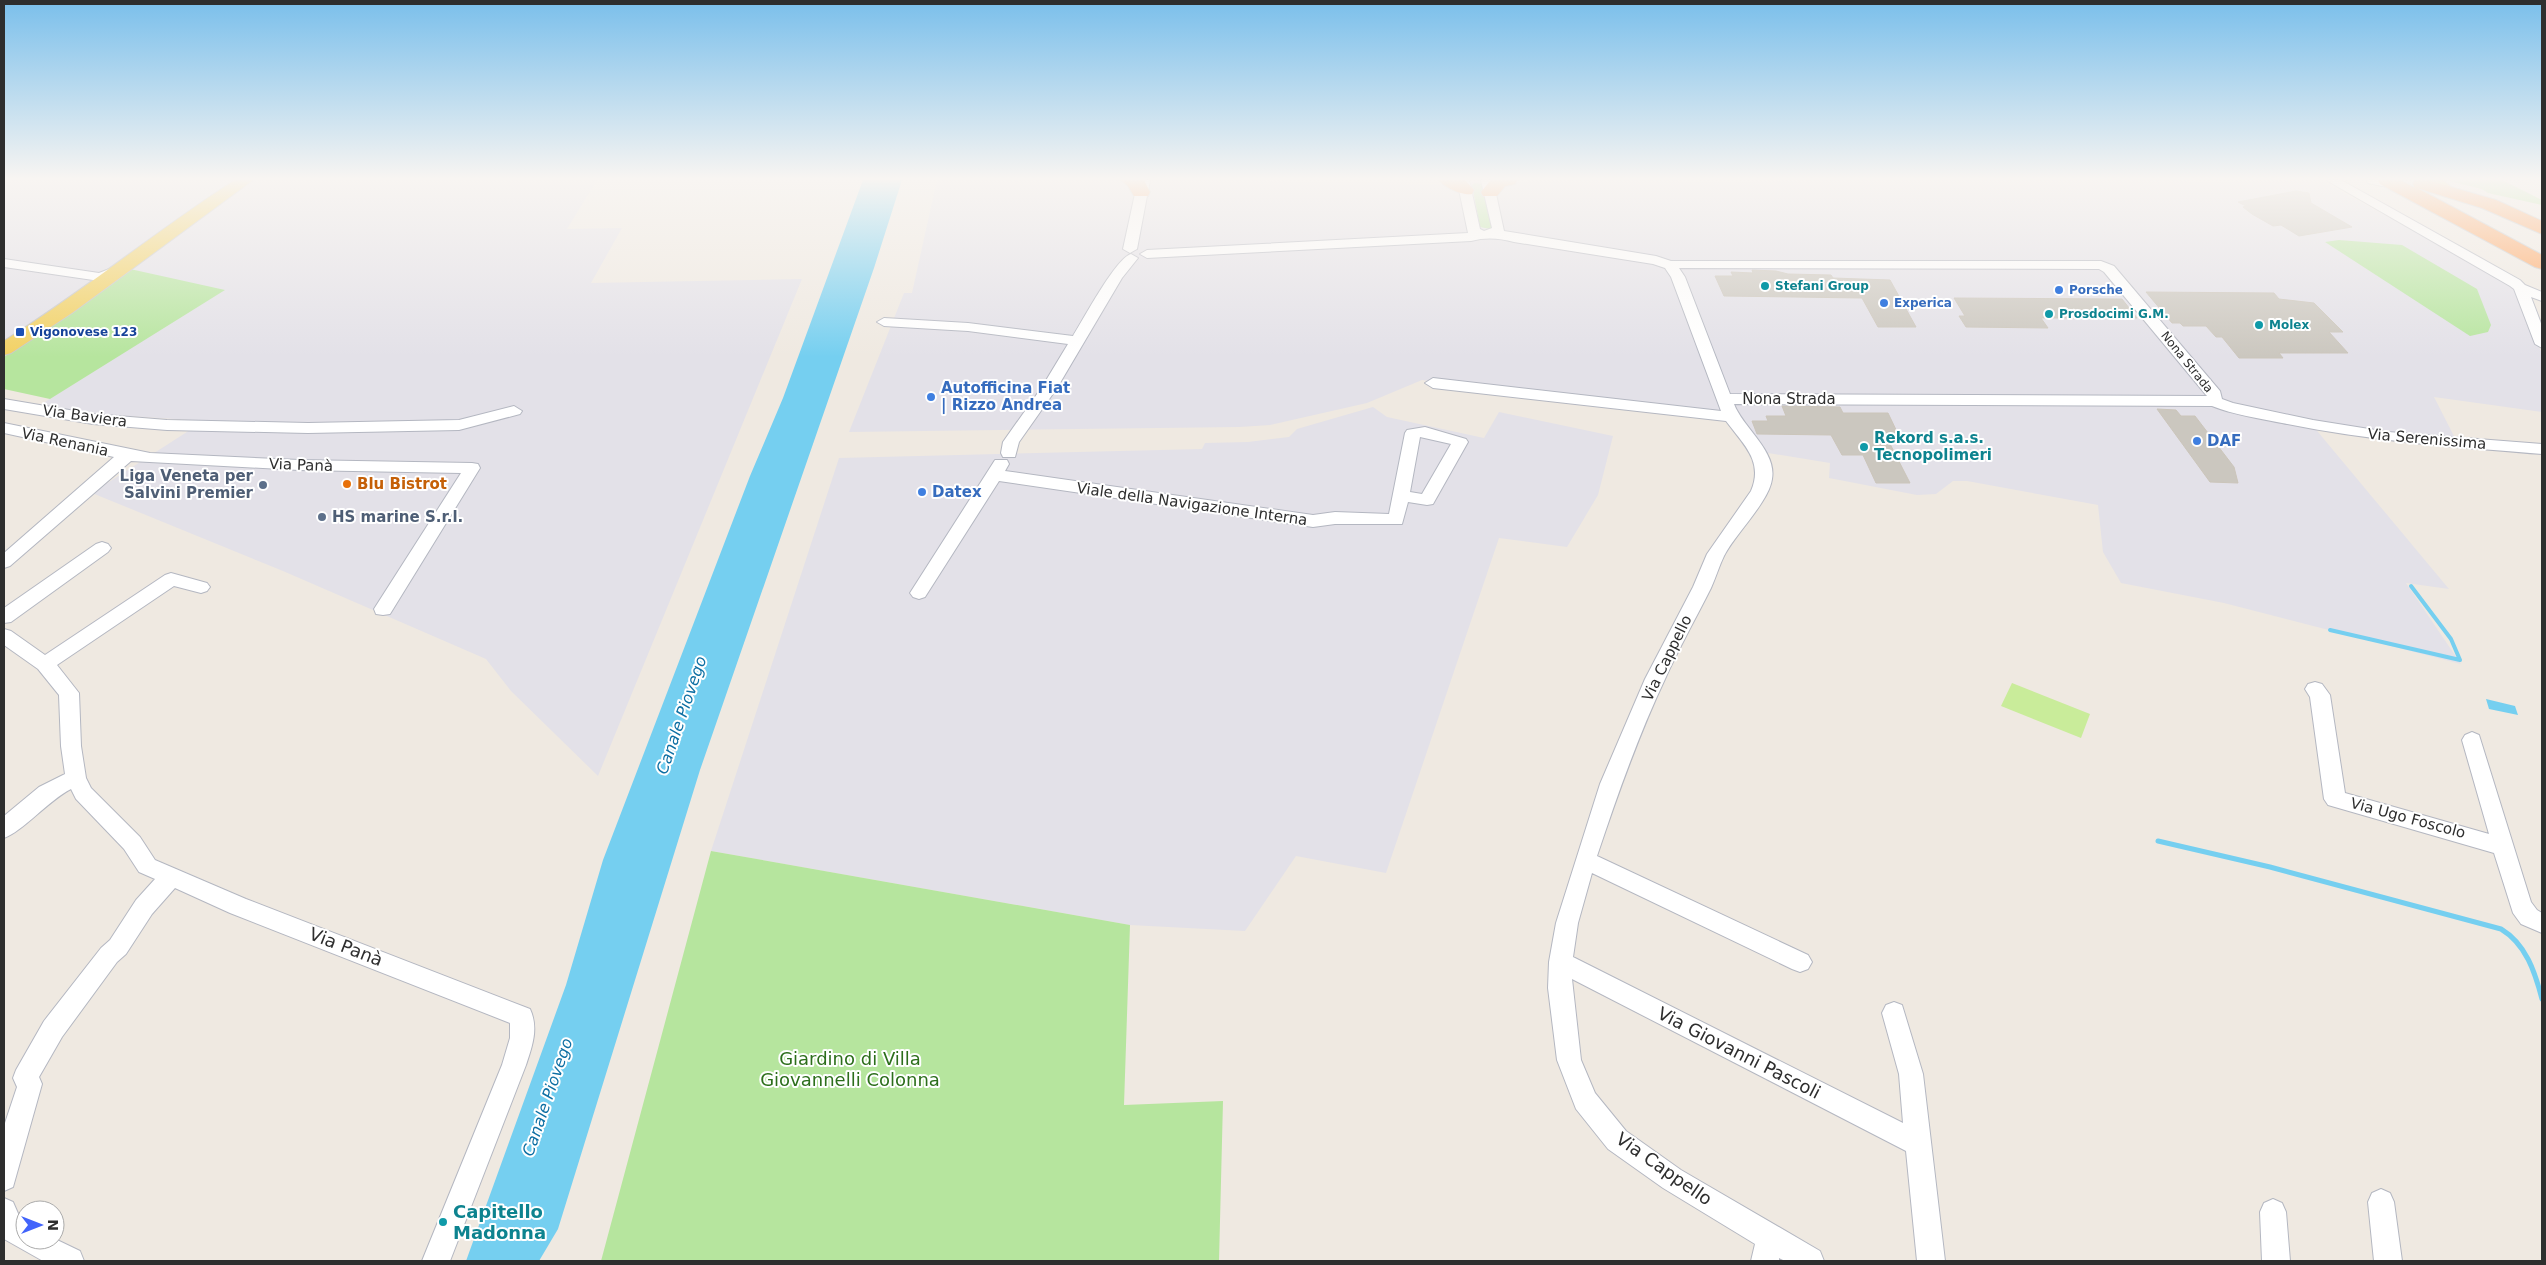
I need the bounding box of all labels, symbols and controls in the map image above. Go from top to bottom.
place label: Stefani Group [1775,279,1869,293]
marker: Stefani Group [1759,280,1771,292]
place label: Porsche [2069,283,2123,297]
marker: Porsche [2053,284,2065,296]
place label: Experica [1894,296,1952,310]
marker: Experica [1878,297,1890,309]
place label: Prosdocimi G.M. [2059,307,2169,321]
marker: Prosdocimi G.M. [2043,308,2055,320]
place label: Molex [2269,318,2309,332]
marker: Molex [2253,319,2265,331]
place label: Vigonovese 123 [30,325,137,339]
marker: Vigonovese 123 [14,326,26,338]
street label: Nona Strada [2158,329,2216,395]
place label: Autofficina Fiat | Rizzo Andrea [941,379,1070,415]
street label: Nona Strada [1742,390,1836,408]
marker: Autofficina Fiat | Rizzo Andrea [925,391,937,403]
street label: Via Baviera [42,401,128,431]
street label: Via Renania [20,424,110,460]
street label: Via Serenissima [2367,425,2487,453]
place label: Rekord s.a.s. Tecnopolimeri [1874,429,1992,464]
place label: DAF [2207,432,2241,450]
marker: DAF [2191,435,2203,447]
marker: Rekord s.a.s. Tecnopolimeri [1858,441,1870,453]
street label: Via Panà [269,455,333,475]
place label: Liga Veneta per Salvini Premier [120,467,254,502]
place label: Blu Bistrot [357,475,447,493]
marker: Blu Bistrot [341,478,353,490]
marker: Liga Veneta per Salvini Premier [257,479,269,491]
street label: Viale della Navigazione Interna [1075,479,1309,529]
place label: Datex [932,483,982,501]
marker: Datex [916,486,928,498]
place label: HS marine S.r.l. [332,508,463,526]
marker: HS marine S.r.l. [316,511,328,523]
street label: Via Cappello [1638,612,1696,704]
water label: Canale Piovego [652,654,711,777]
street label: Via Ugo Foscolo [2349,794,2467,842]
street label: Via Panà [306,923,386,970]
street label: Via Giovanni Pascoli [1654,1002,1824,1103]
water label: Canale Piovego [518,1036,577,1159]
park label: Giardino di Villa Giovannelli Colonna [760,1048,940,1090]
street label: Via Cappello [1612,1128,1716,1209]
north arrow [15,1200,65,1250]
place label: Capitello Madonna [453,1201,546,1243]
marker: Capitello Madonna [437,1216,449,1228]
text: N [45,1219,61,1231]

